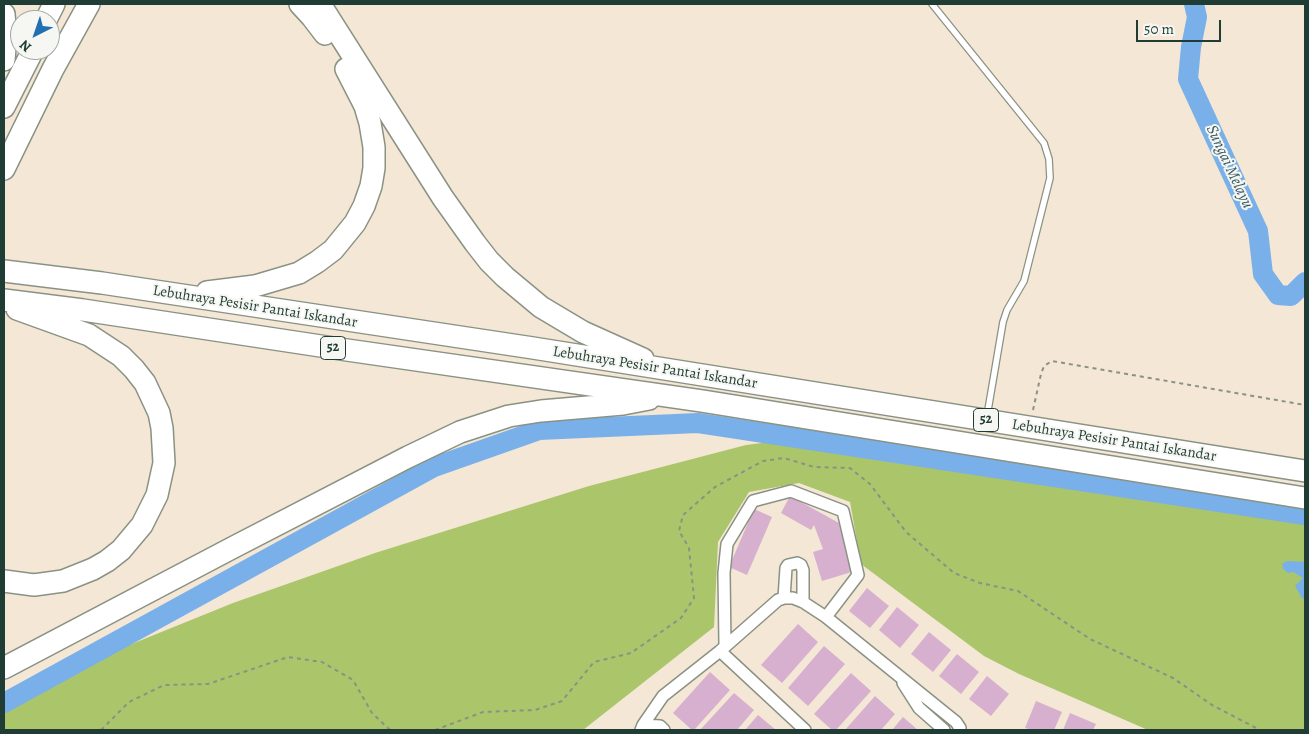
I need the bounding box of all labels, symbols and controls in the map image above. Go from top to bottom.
north arrow [10,10,60,60]
scale bar [1139,10,1224,42]
text: 50 m [1144,19,1174,39]
text: N [15,35,36,56]
water label: Sungai Melayu [1201,122,1257,212]
street label: Lebuhraya Pesisir Pantai Iskandar [151,282,359,332]
road number: 52 [320,336,346,359]
street label: Lebuhraya Pesisir Pantai Iskandar [551,343,759,393]
road number: 52 [974,408,998,432]
street label: Lebuhraya Pesisir Pantai Iskandar [1010,416,1218,466]

